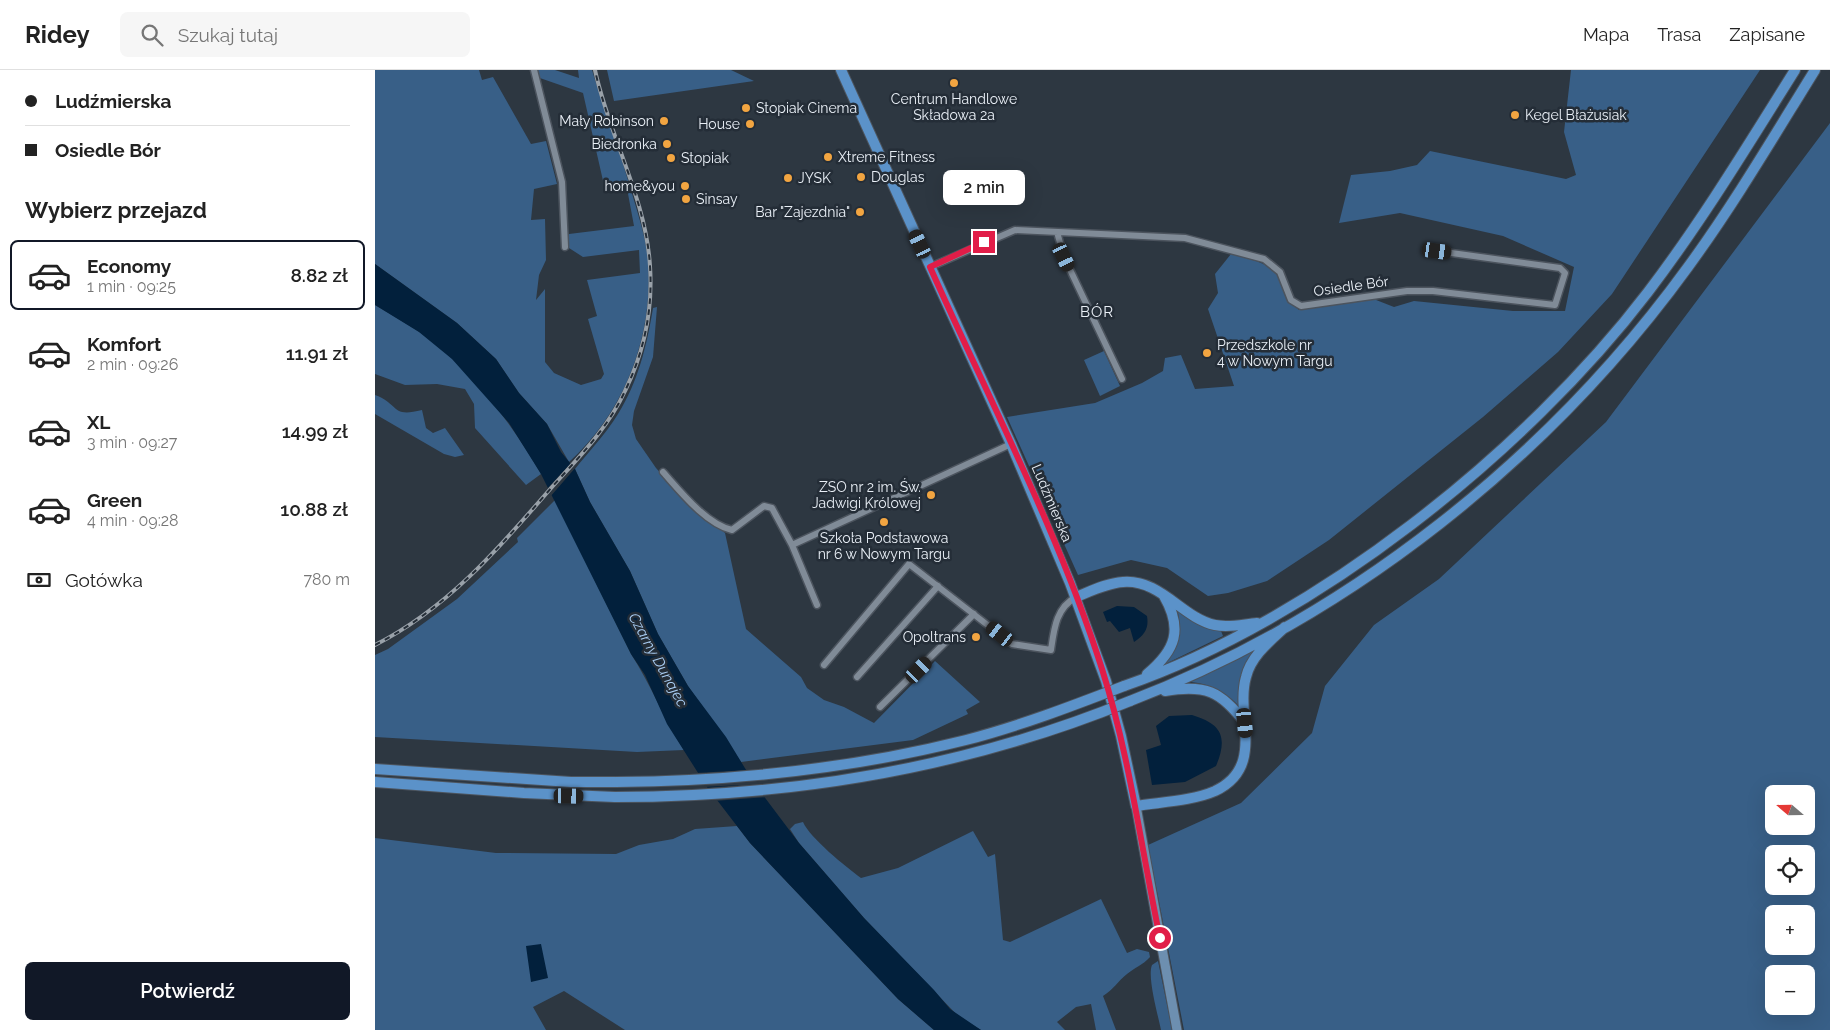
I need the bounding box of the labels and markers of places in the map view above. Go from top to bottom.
marker: Centrum Handlowe Składowa 2a [948,77,960,89]
place label: Centrum Handlowe Składowa 2a [891,91,1017,123]
place label: Stopiak Cinema [756,100,857,116]
marker: Stopiak Cinema [740,102,752,114]
place label: Kegel Błażusiak [1525,107,1627,123]
marker: Kegel Błażusiak [1509,109,1521,121]
place label: Mały Robinson [559,113,654,129]
marker: Mały Robinson [658,115,670,127]
place label: House [698,116,740,132]
marker: House [744,118,756,130]
place label: Biedronka [591,136,657,152]
marker: Biedronka [661,138,673,150]
place label: Xtreme Fitness [838,149,935,165]
place label: Stopiak [681,150,730,166]
marker: Xtreme Fitness [822,151,834,163]
marker: Stopiak [665,152,677,164]
place label: Douglas [871,169,925,185]
place label: JYSK [798,170,831,186]
marker: Douglas [855,171,867,183]
marker: JYSK [782,172,794,184]
place label: home&you [604,178,675,194]
marker: home&you [679,180,691,192]
place label: Sinsay [696,191,738,207]
marker: Sinsay [680,193,692,205]
place label: Bar "Zajezdnia" [755,204,850,220]
marker: Bar "Zajezdnia" [854,206,866,218]
place label: Przedszkole nr 4 w Nowym Targu [1217,337,1333,369]
marker: Przedszkole nr 4 w Nowym Targu [1201,347,1213,359]
place label: ZSO nr 2 im. Św. Jadwigi Królowej [812,478,921,511]
marker: ZSO nr 2 im. Św. Jadwigi Królowej [925,489,937,501]
marker: Szkoła Podstawowa nr 6 w Nowym Targu [878,516,890,528]
place label: Szkoła Podstawowa nr 6 w Nowym Targu [818,530,950,562]
place label: Opoltrans [903,629,966,645]
marker: Opoltrans [970,631,982,643]

